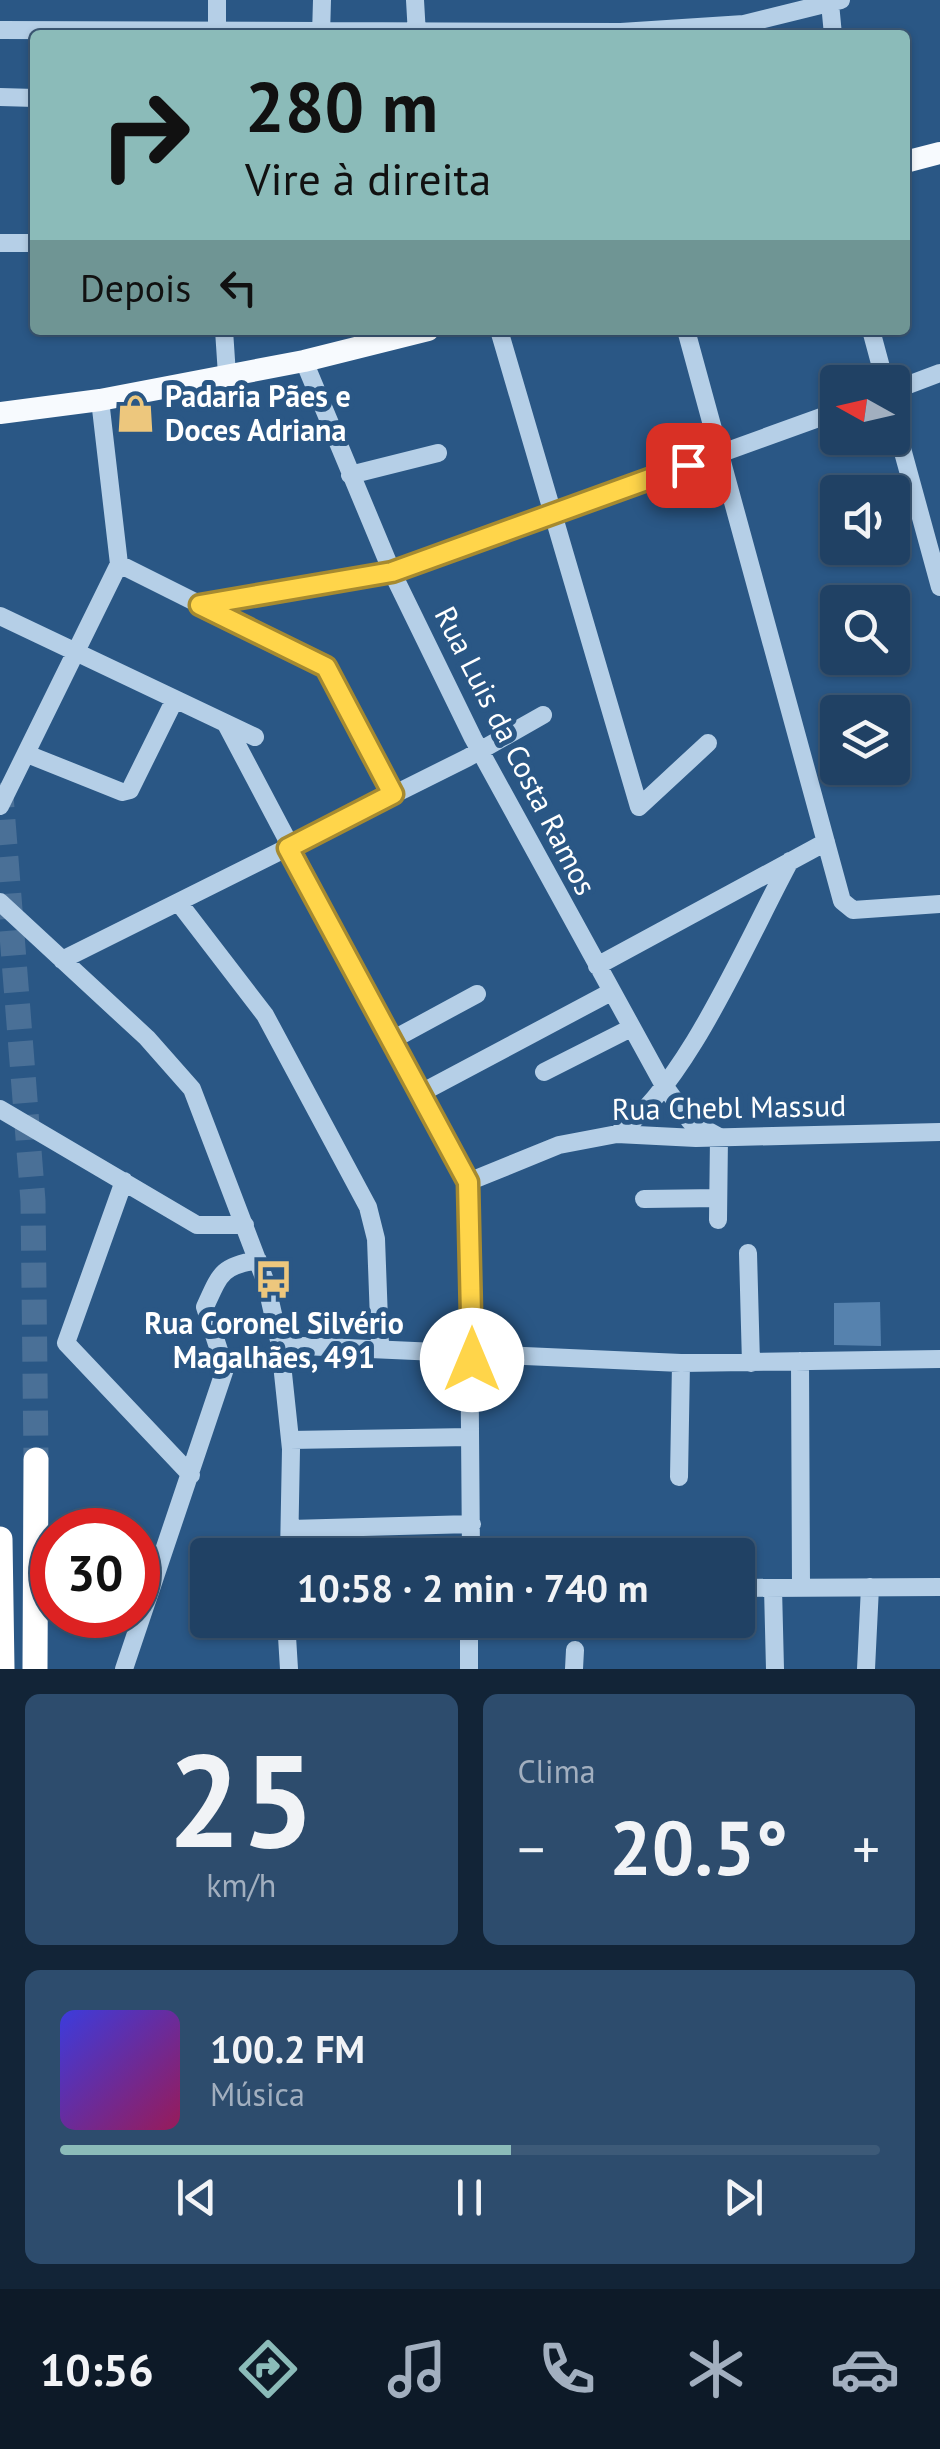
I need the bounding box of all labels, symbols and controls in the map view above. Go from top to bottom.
text: 280 m [245,61,438,151]
icon: right [80,70,210,200]
text: Vire à direita [245,149,491,207]
icon: left [211,260,266,315]
text: Depois [80,263,191,312]
north arrow [820,365,910,455]
map controls [820,365,910,785]
place label: Padaria Pães e Doces Adriana [165,376,351,449]
shop icon: Padaria Pães e Doces Adriana [114,393,156,435]
pin [646,423,731,508]
icon: arrive [661,438,716,493]
button: sound [820,475,910,565]
button: search [820,585,910,675]
street label: Rua Luis da Costa Ramos [427,599,606,901]
button: layers [820,695,910,785]
street label: Rua Chebl Massud [611,1085,847,1128]
bus stop icon: Rua Coronel Silvério Magalhães, 491 [253,1259,295,1301]
place label: Rua Coronel Silvério Magalhães, 491 [144,1303,404,1376]
position arrow [420,1308,524,1412]
speed limit sign: 30 [30,1508,160,1638]
text: 10:58 · 2 min · 740 m [297,1563,648,1612]
text: 25 [168,1715,315,1883]
text: Clima [518,1750,596,1792]
text: 20.5° [609,1799,788,1896]
text: − [518,1813,545,1884]
text: + [852,1813,880,1884]
text: km/h [206,1864,276,1906]
text: 100.2 FM [210,2024,365,2073]
text: Música [210,2073,305,2115]
icon: previous [169,2170,224,2225]
icon: pause [442,2170,497,2225]
icon: next [716,2170,771,2225]
icon: directions [233,2334,303,2404]
icon: music [382,2334,452,2404]
icon: phone [532,2334,602,2404]
icon: climate [681,2334,751,2404]
icon: car [830,2334,900,2404]
text: 10:56 [40,2340,154,2398]

